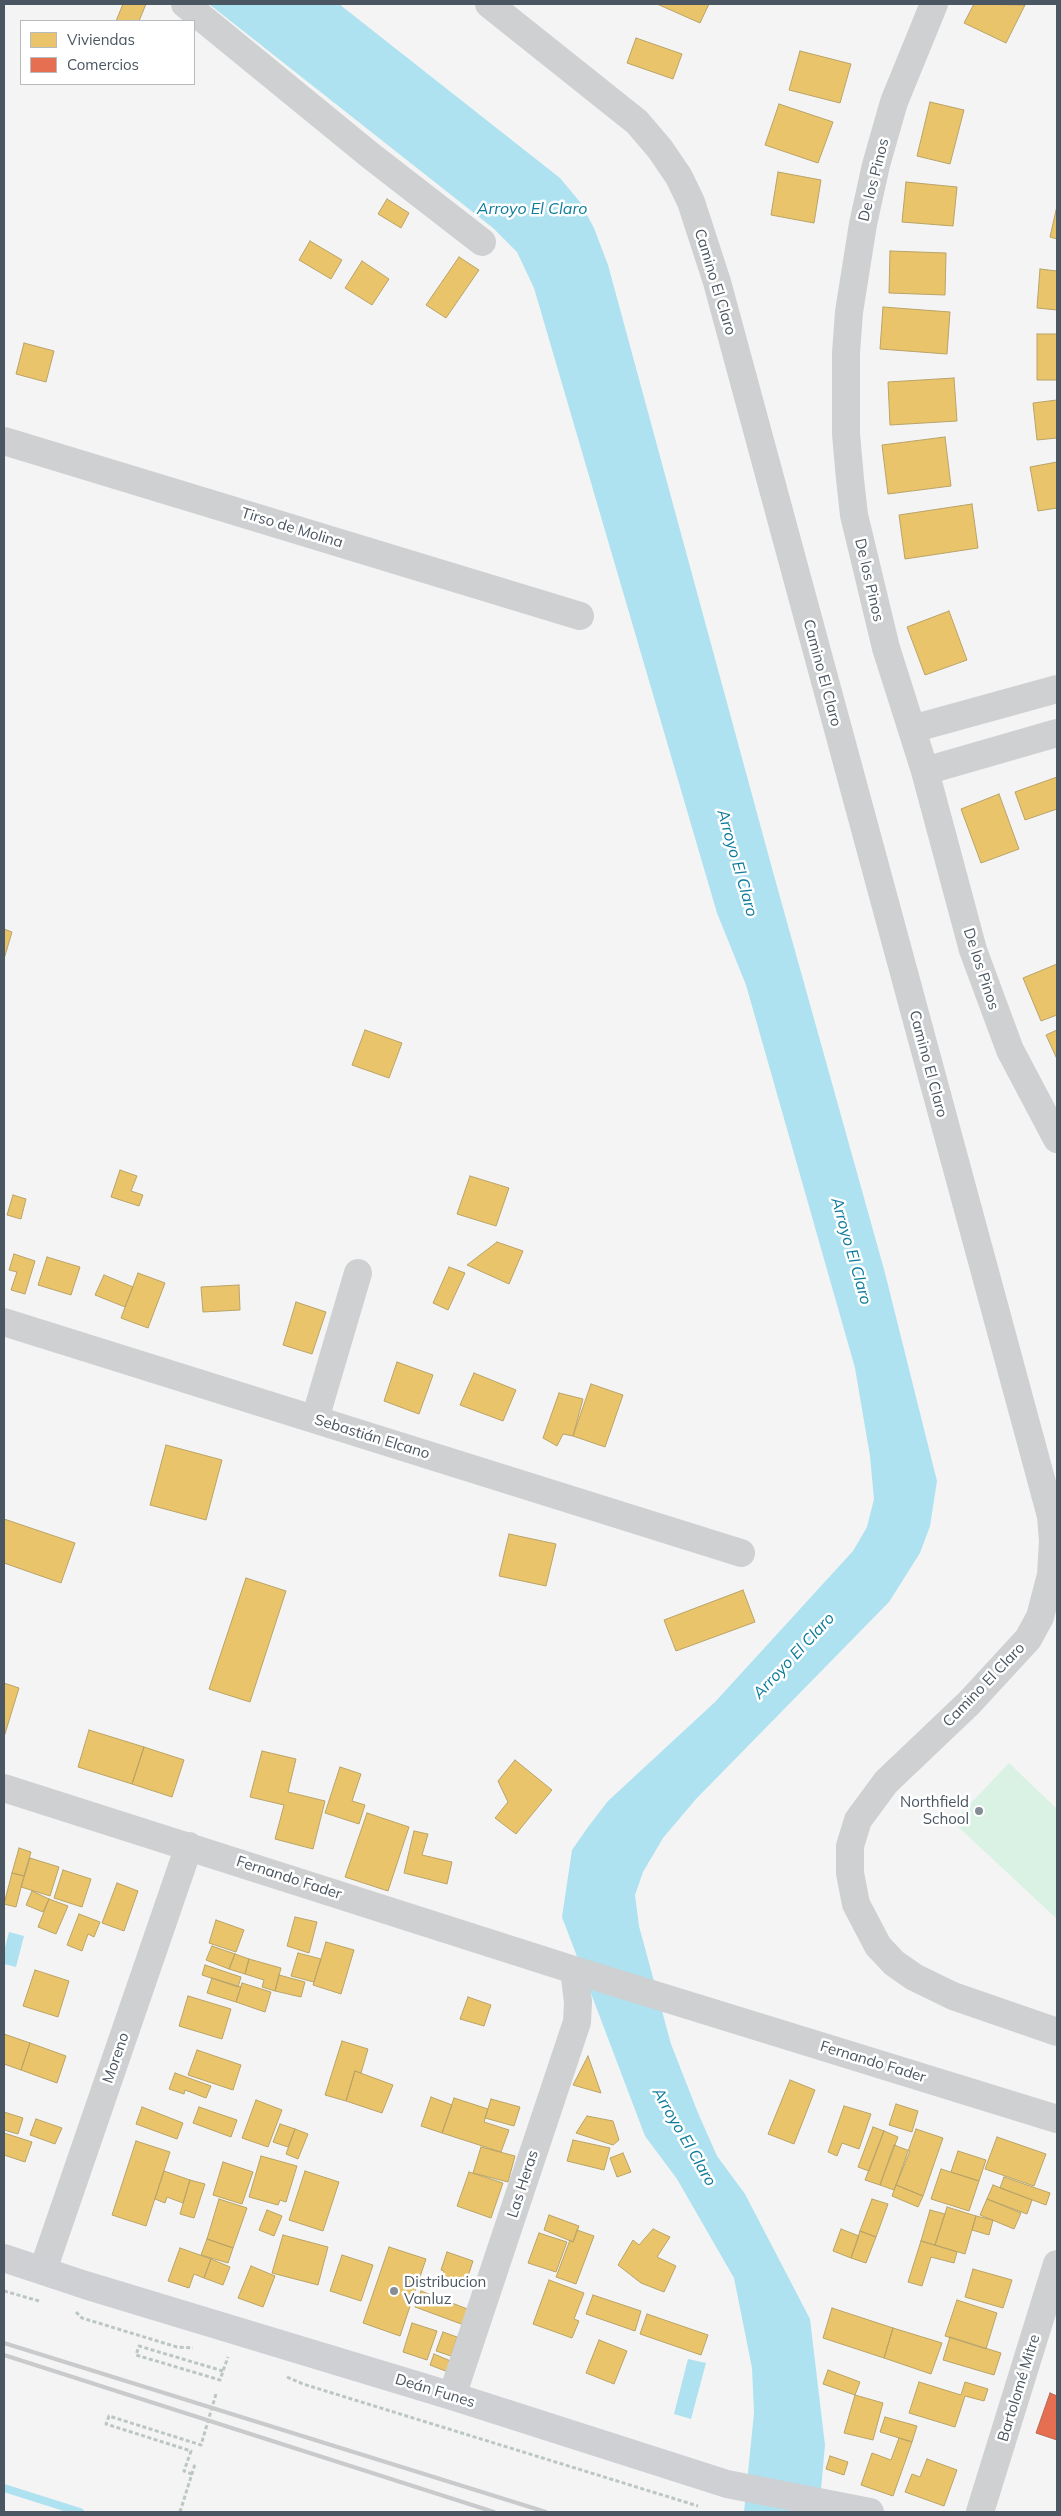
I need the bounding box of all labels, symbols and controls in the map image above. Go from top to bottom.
legend [20,20,195,85]
text: Viviendas [67,30,135,49]
text: Comercios [67,55,139,74]
street label: De los Pinos [855,137,893,223]
water label: Arroyo El Claro [477,199,587,219]
street label: Camino El Claro [690,227,740,337]
street label: Tirso de Molina [239,504,345,552]
street label: De los Pinos [851,537,887,623]
street label: Camino El Claro [799,618,845,728]
water label: Arroyo El Claro [713,807,761,919]
street label: De los Pinos [959,926,1003,1012]
street label: Camino El Claro [905,1009,951,1119]
water label: Arroyo El Claro [827,1195,875,1307]
street label: Sebastián Elcano [312,1411,432,1463]
water label: Arroyo El Claro [749,1609,839,1703]
street label: Camino El Claro [939,1639,1029,1731]
place label: Northfield School [900,1793,969,1828]
marker: Northfield School [973,1805,985,1817]
street label: Fernando Fader [234,1853,344,1903]
street label: Moreno [99,2030,133,2086]
street label: Fernando Fader [818,2037,928,2087]
water label: Arroyo El Claro [648,2084,720,2190]
street label: Las Heras [504,2148,542,2220]
place label: Distribucion Vanluz [404,2273,486,2308]
marker: Distribucion Vanluz [388,2285,400,2297]
street label: Bartolomé Mitre [994,2332,1044,2444]
street label: Deán Funes [393,2370,477,2412]

